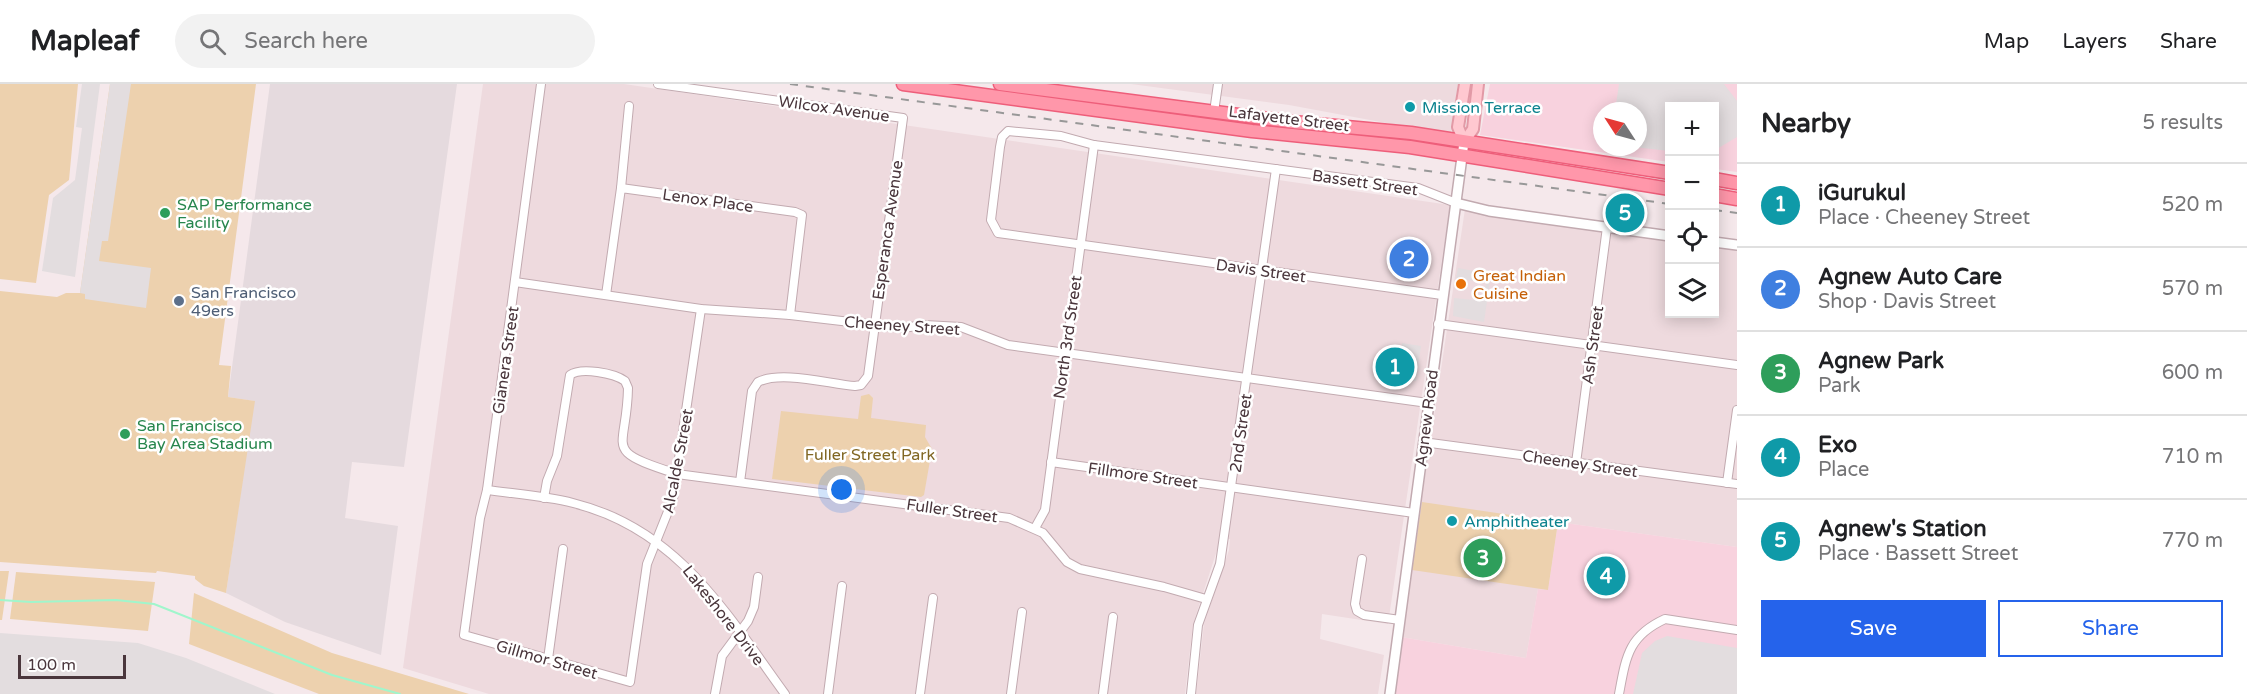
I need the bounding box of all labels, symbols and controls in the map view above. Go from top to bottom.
search box [175,14,595,68]
text: Mapleaf [30,24,139,58]
icon: search [196,25,229,58]
text: Search here [244,28,368,54]
text: Map [1984,29,2029,54]
text: Layers [2062,29,2127,54]
text: Share [2160,29,2217,54]
street label: Wilcox Avenue [777,91,891,127]
place label: Mission Terrace [1422,98,1541,118]
marker: Mission Terrace [1403,100,1417,114]
street label: Lafayette Street [1227,102,1350,136]
north arrow [1593,102,1647,156]
map controls [1665,102,1719,318]
button: + [1665,102,1719,156]
text: Nearby [1761,108,1851,139]
text: 5 results [2143,111,2223,135]
button: − [1665,156,1719,210]
street label: Esperanca Avenue [868,159,908,301]
street label: Bassett Street [1311,166,1419,200]
text: iGurukul [1818,180,1906,206]
street label: Lenox Place [661,185,755,217]
pin: 5 [1606,190,1644,236]
text: 1 [1774,193,1787,217]
text: 520 m [2162,193,2223,217]
place label: SAP Performance Facility [177,195,312,233]
marker: SAP Performance Facility [158,206,172,220]
text: Place · Cheeney Street [1818,206,2030,230]
button: locate [1665,210,1719,264]
pin: 2 [1390,236,1428,282]
street label: Davis Street [1215,255,1307,287]
button: layers [1665,264,1719,318]
text: Agnew Auto Care [1818,264,2002,290]
place label: Great Indian Cuisine [1473,266,1566,304]
street label: North 3rd Street [1049,274,1087,400]
marker: Great Indian Cuisine [1454,277,1468,291]
text: 2 [1774,277,1787,301]
text: 570 m [2162,277,2223,301]
place label: San Francisco 49ers [191,283,296,321]
text: Shop · Davis Street [1818,290,1996,314]
marker: San Francisco 49ers [172,294,186,308]
street label: Gianera Street [489,305,523,415]
street label: Ash Street [1578,305,1608,386]
street label: Cheeney Street [843,312,961,340]
pin: 1 [1376,344,1414,390]
text: Agnew Park [1818,348,1944,374]
text: 3 [1774,361,1787,385]
text: 600 m [2162,361,2223,385]
street label: Agnew Road [1411,368,1443,468]
text: Park [1818,374,1861,398]
street label: 2nd Street [1226,392,1256,474]
street label: Alcalde Street [658,407,698,515]
place label: San Francisco Bay Area Stadium [137,416,273,454]
marker: San Francisco Bay Area Stadium [118,427,132,441]
text: Exo [1818,432,1857,458]
park label: Fuller Street Park [805,445,935,465]
text: 4 [1774,445,1787,469]
text: 710 m [2162,445,2223,469]
street label: Cheeney Street [1521,446,1639,482]
street label: Fillmore Street [1087,458,1199,494]
text: Place [1818,458,1869,482]
your location [827,475,856,504]
street label: Fuller Street [905,495,999,527]
place label: Amphitheater [1464,512,1570,532]
marker: Amphitheater [1445,514,1459,528]
text: Agnew's Station [1818,516,1987,542]
text: 5 [1774,529,1787,553]
text: 770 m [2162,529,2223,553]
pin: 3 [1464,536,1502,580]
text: Place · Bassett Street [1818,542,2018,566]
pin: 4 [1586,554,1626,598]
street label: Lakeshore Drive [678,562,768,670]
button: Save [1761,600,1986,657]
button: Share [1998,600,2223,657]
street label: Gillmor Street [494,636,600,684]
scale bar [18,652,126,680]
text: 100 m [27,655,76,675]

